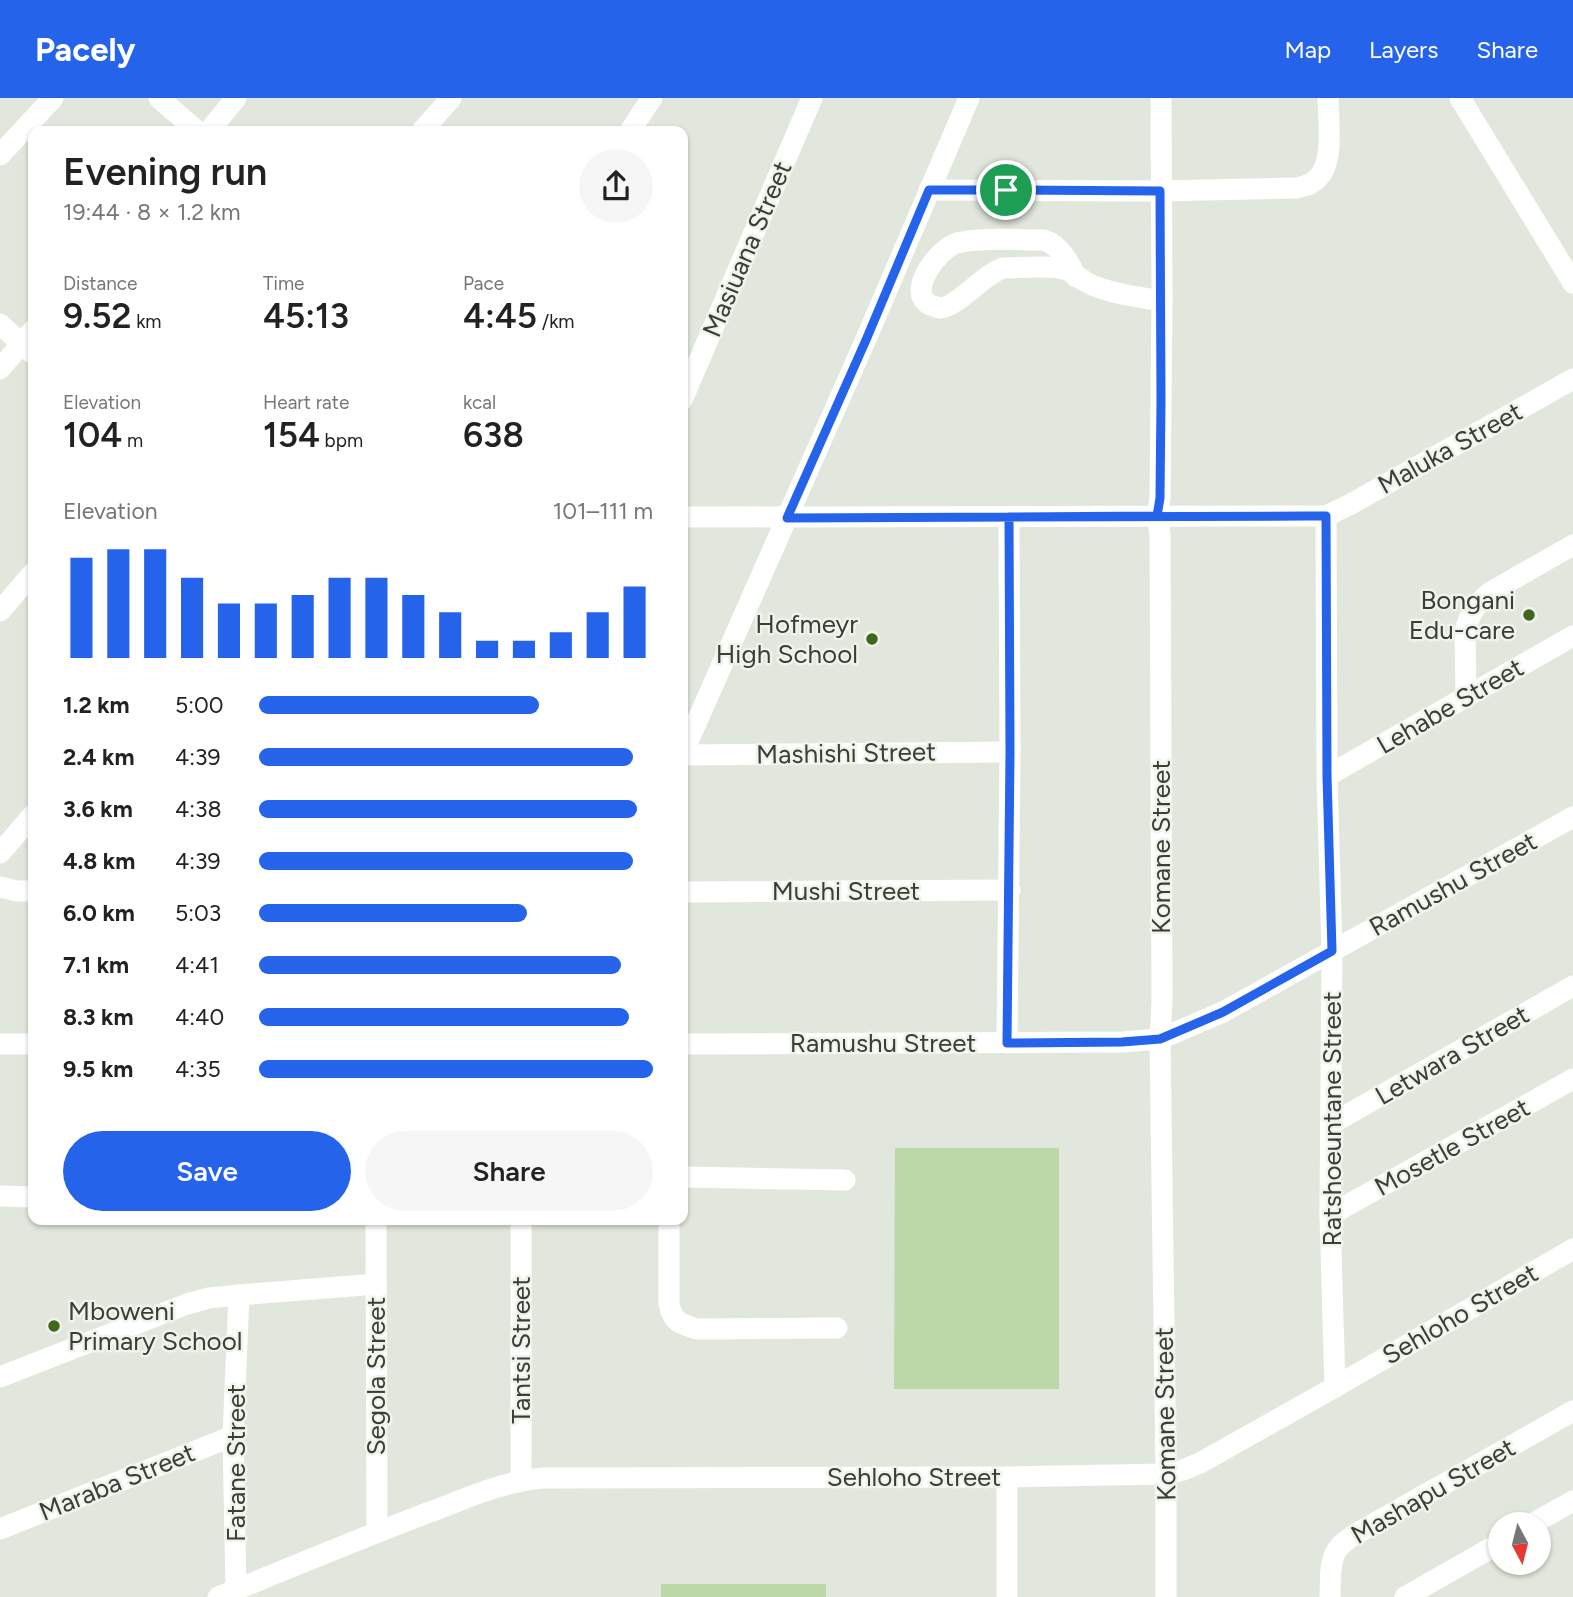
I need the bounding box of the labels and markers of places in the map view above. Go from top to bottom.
pin [976,160,1036,220]
place label: Bongani Edu-care [1409,584,1515,646]
marker: Bongani Edu-care [1521,607,1537,623]
place label: Hofmeyr High School [716,608,858,670]
marker: Hofmeyr High School [864,631,880,647]
place label: Mboweni Primary School [68,1295,242,1357]
marker: Mboweni Primary School [46,1318,62,1334]

